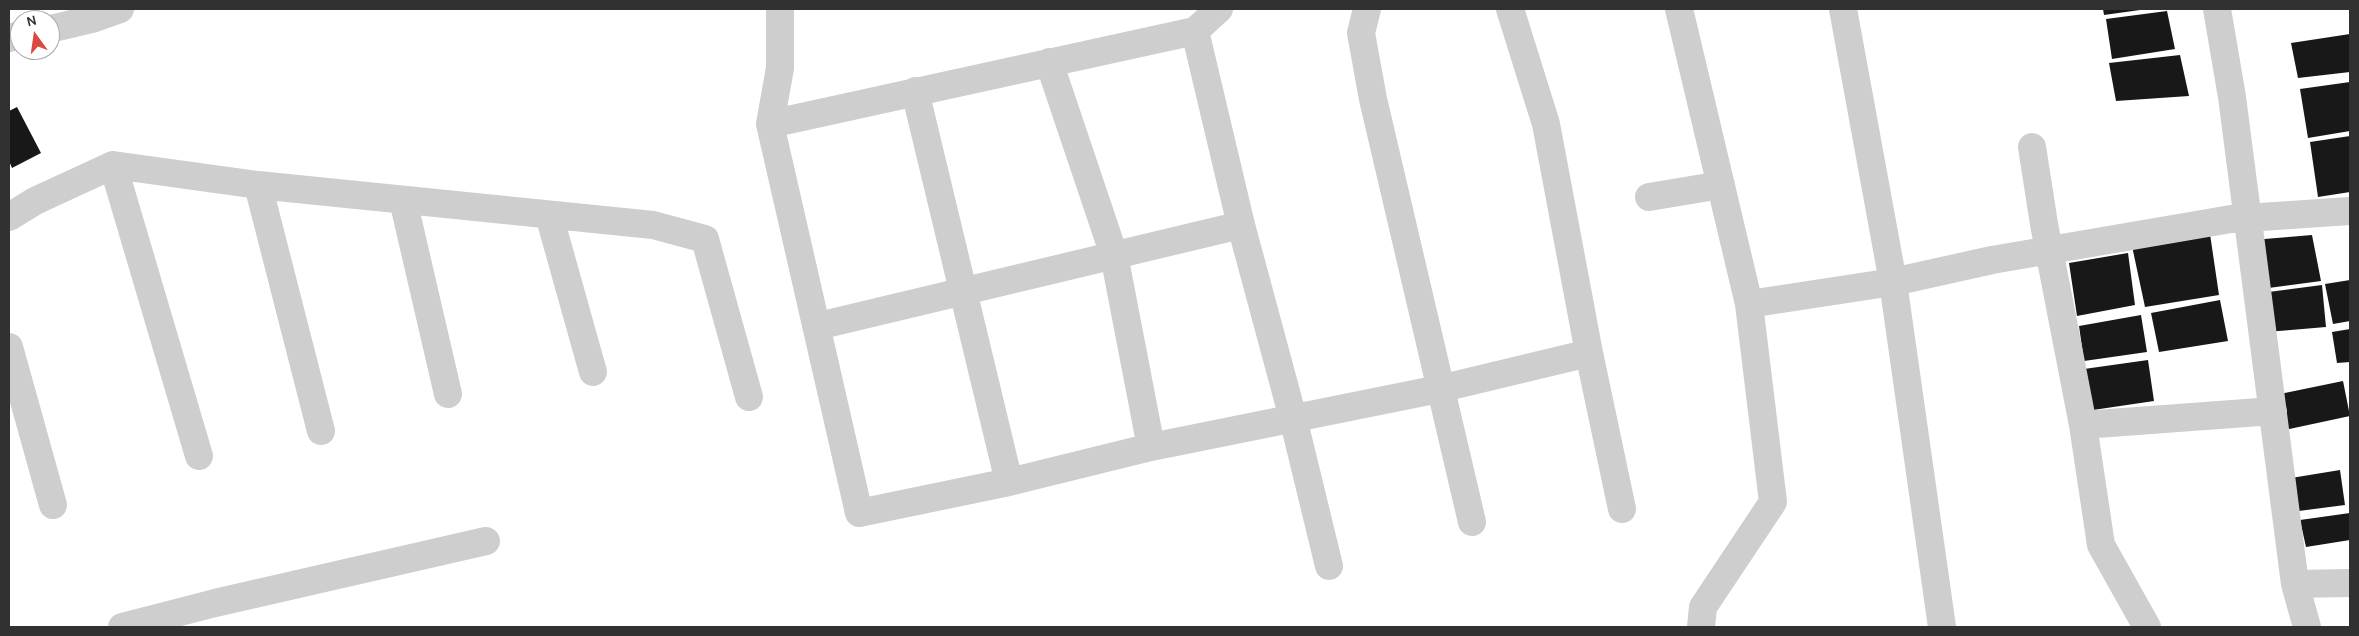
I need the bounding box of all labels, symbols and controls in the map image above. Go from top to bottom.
north arrow [10,10,60,60]
text: N [25,11,38,30]

